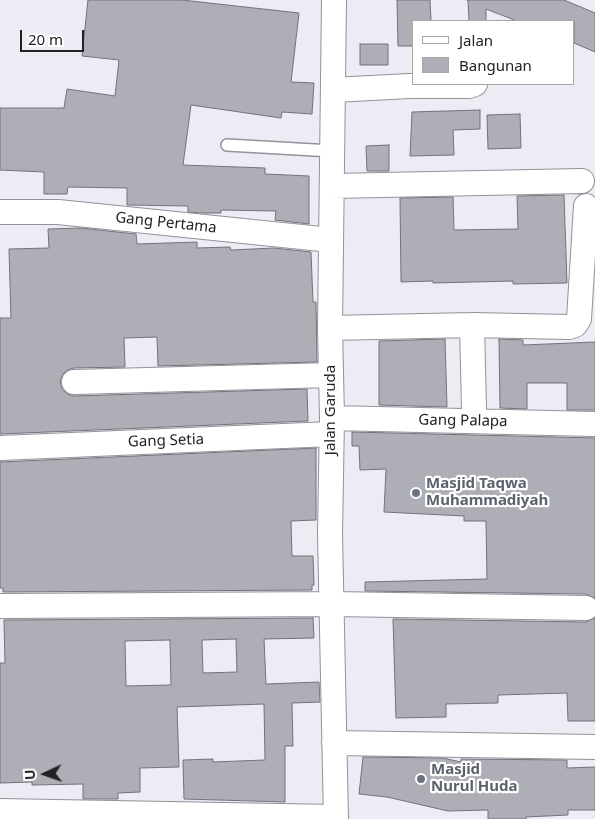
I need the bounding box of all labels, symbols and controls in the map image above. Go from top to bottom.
scale bar [22,20,86,52]
legend [412,20,575,85]
text: 20 m [28,29,63,49]
text: Jalan [459,30,493,50]
text: Bangunan [459,55,532,75]
street label: Gang Pertama [114,209,218,237]
street label: Jalan Garuda [322,365,340,455]
street label: Gang Palapa [418,411,508,431]
street label: Gang Setia [128,431,204,451]
place label: Masjid Taqwa Muhammadiyah [426,475,548,510]
marker: Masjid Taqwa Muhammadiyah [410,487,422,499]
north arrow [20,749,70,799]
place label: Masjid Nurul Huda [431,761,517,796]
text: U [20,769,39,781]
marker: Masjid Nurul Huda [415,773,427,785]

